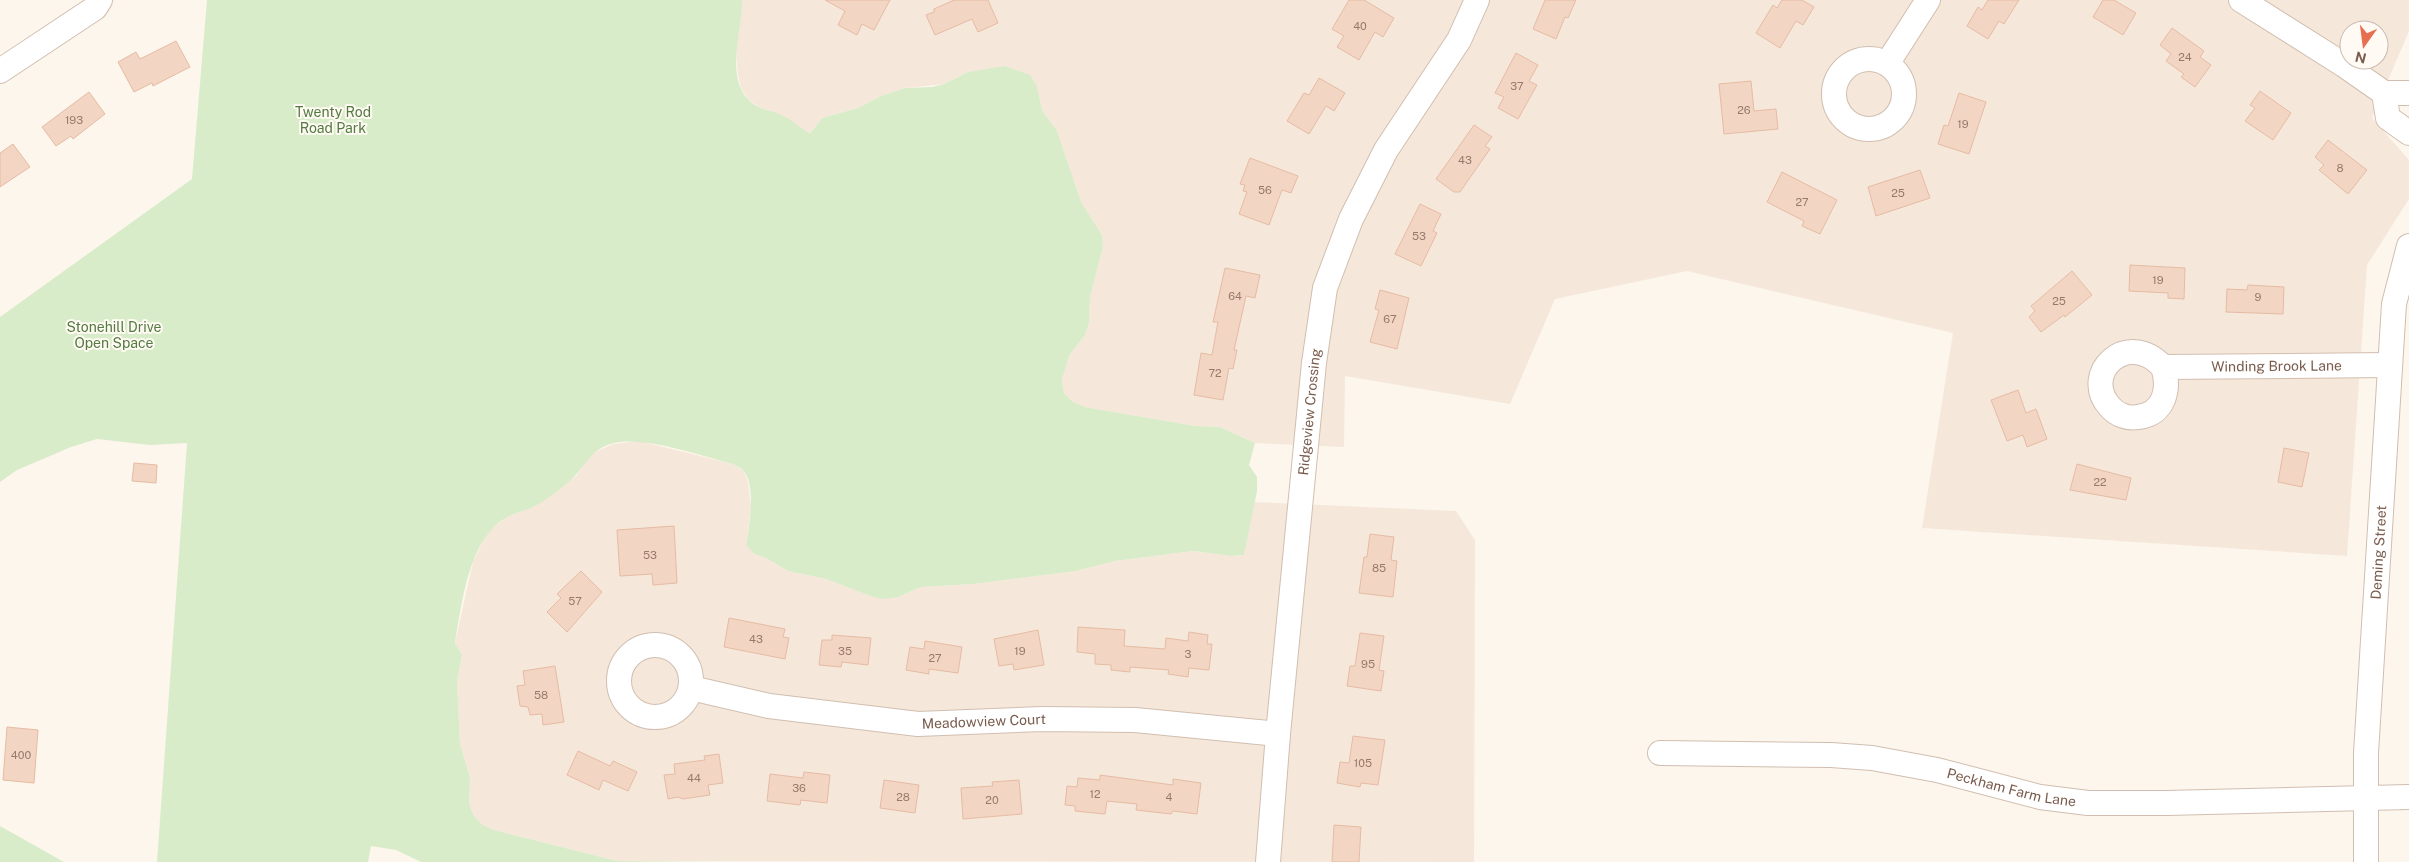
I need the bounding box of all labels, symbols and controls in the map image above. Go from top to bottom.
house number: 40 [1353,20,1367,32]
north arrow [2339,20,2389,70]
text: N [2354,49,2368,67]
house number: 24 [2178,51,2192,63]
house number: 37 [1510,80,1524,92]
park label: Twenty Rod Road Park [295,104,371,136]
house number: 26 [1737,104,1751,116]
house number: 193 [65,114,83,126]
house number: 19 [1957,118,1969,130]
house number: 43 [1458,154,1472,166]
house number: 8 [2336,162,2344,174]
house number: 56 [1258,184,1272,196]
house number: 25 [1891,187,1905,199]
house number: 27 [1795,196,1809,208]
house number: 53 [1412,230,1426,242]
house number: 19 [2152,274,2164,286]
house number: 64 [1228,290,1242,302]
house number: 9 [2255,291,2262,303]
house number: 25 [2052,295,2066,307]
house number: 67 [1383,313,1397,325]
park label: Stonehill Drive Open Space [66,319,162,351]
street label: Ridgeview Crossing [1295,347,1324,476]
street label: Winding Brook Lane [2211,357,2342,375]
house number: 72 [1208,367,1222,379]
house number: 22 [2093,476,2107,488]
street label: Deming Street [2368,505,2389,600]
house number: 53 [643,549,657,561]
house number: 85 [1372,562,1386,574]
house number: 57 [568,595,582,607]
house number: 43 [749,633,763,645]
house number: 35 [838,645,852,657]
house number: 19 [1014,645,1026,657]
house number: 3 [1185,648,1192,660]
house number: 27 [928,652,942,664]
house number: 95 [1361,658,1375,670]
house number: 58 [534,689,548,701]
street label: Meadowview Court [921,711,1046,732]
house number: 400 [11,749,31,761]
house number: 105 [1354,757,1372,769]
street label: Peckham Farm Lane [1945,765,2077,809]
house number: 44 [687,772,701,784]
house number: 36 [792,782,806,794]
house number: 12 [1089,788,1101,800]
house number: 28 [896,791,910,803]
house number: 4 [1166,791,1173,803]
house number: 20 [985,794,999,806]

